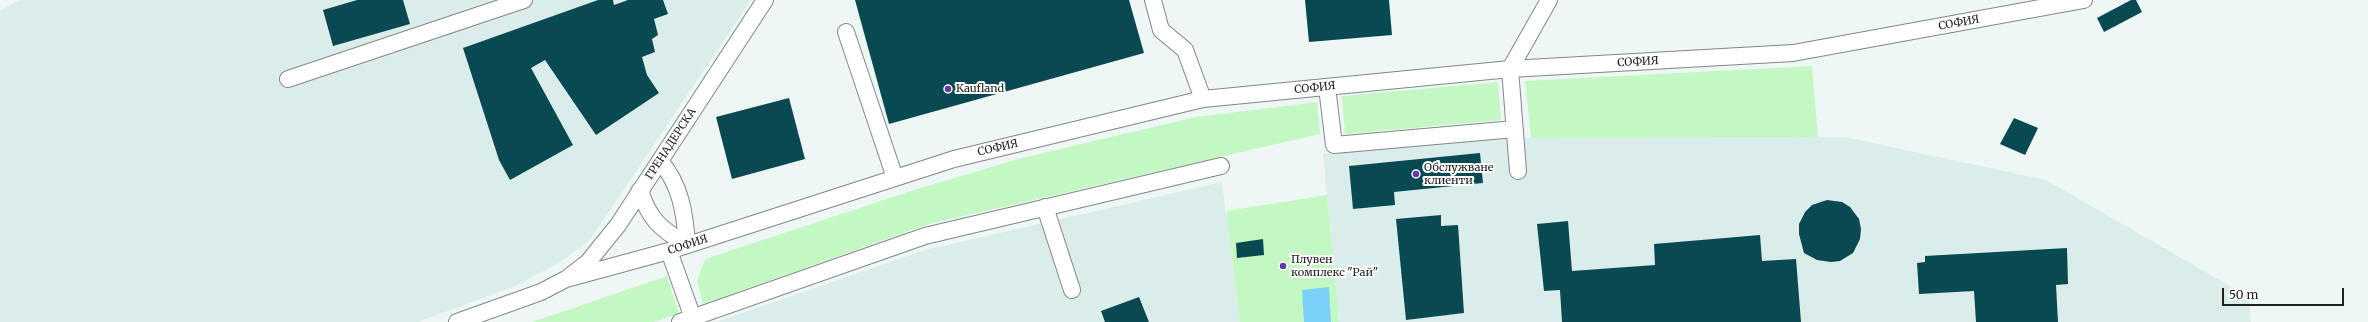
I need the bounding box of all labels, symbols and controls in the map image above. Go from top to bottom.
street label: СОФИЯ [1937,13,1981,33]
street label: СОФИЯ [1617,54,1659,70]
street label: СОФИЯ [1294,79,1336,97]
place label: Kaufland [956,82,1004,96]
marker: Kaufland [943,84,953,94]
street label: ГРЕНАДЕРСКА [643,106,699,182]
street label: СОФИЯ [976,137,1020,159]
place label: Обслужване клиенти [1424,161,1494,187]
marker: Обслужване клиенти [1411,169,1421,179]
street label: СОФИЯ [666,232,710,258]
place label: Плувен комплекс "Рай" [1291,253,1378,279]
marker: Плувен комплекс "Рай" [1278,261,1288,271]
scale bar [2224,280,2346,306]
text: 50 m [2229,287,2258,302]

